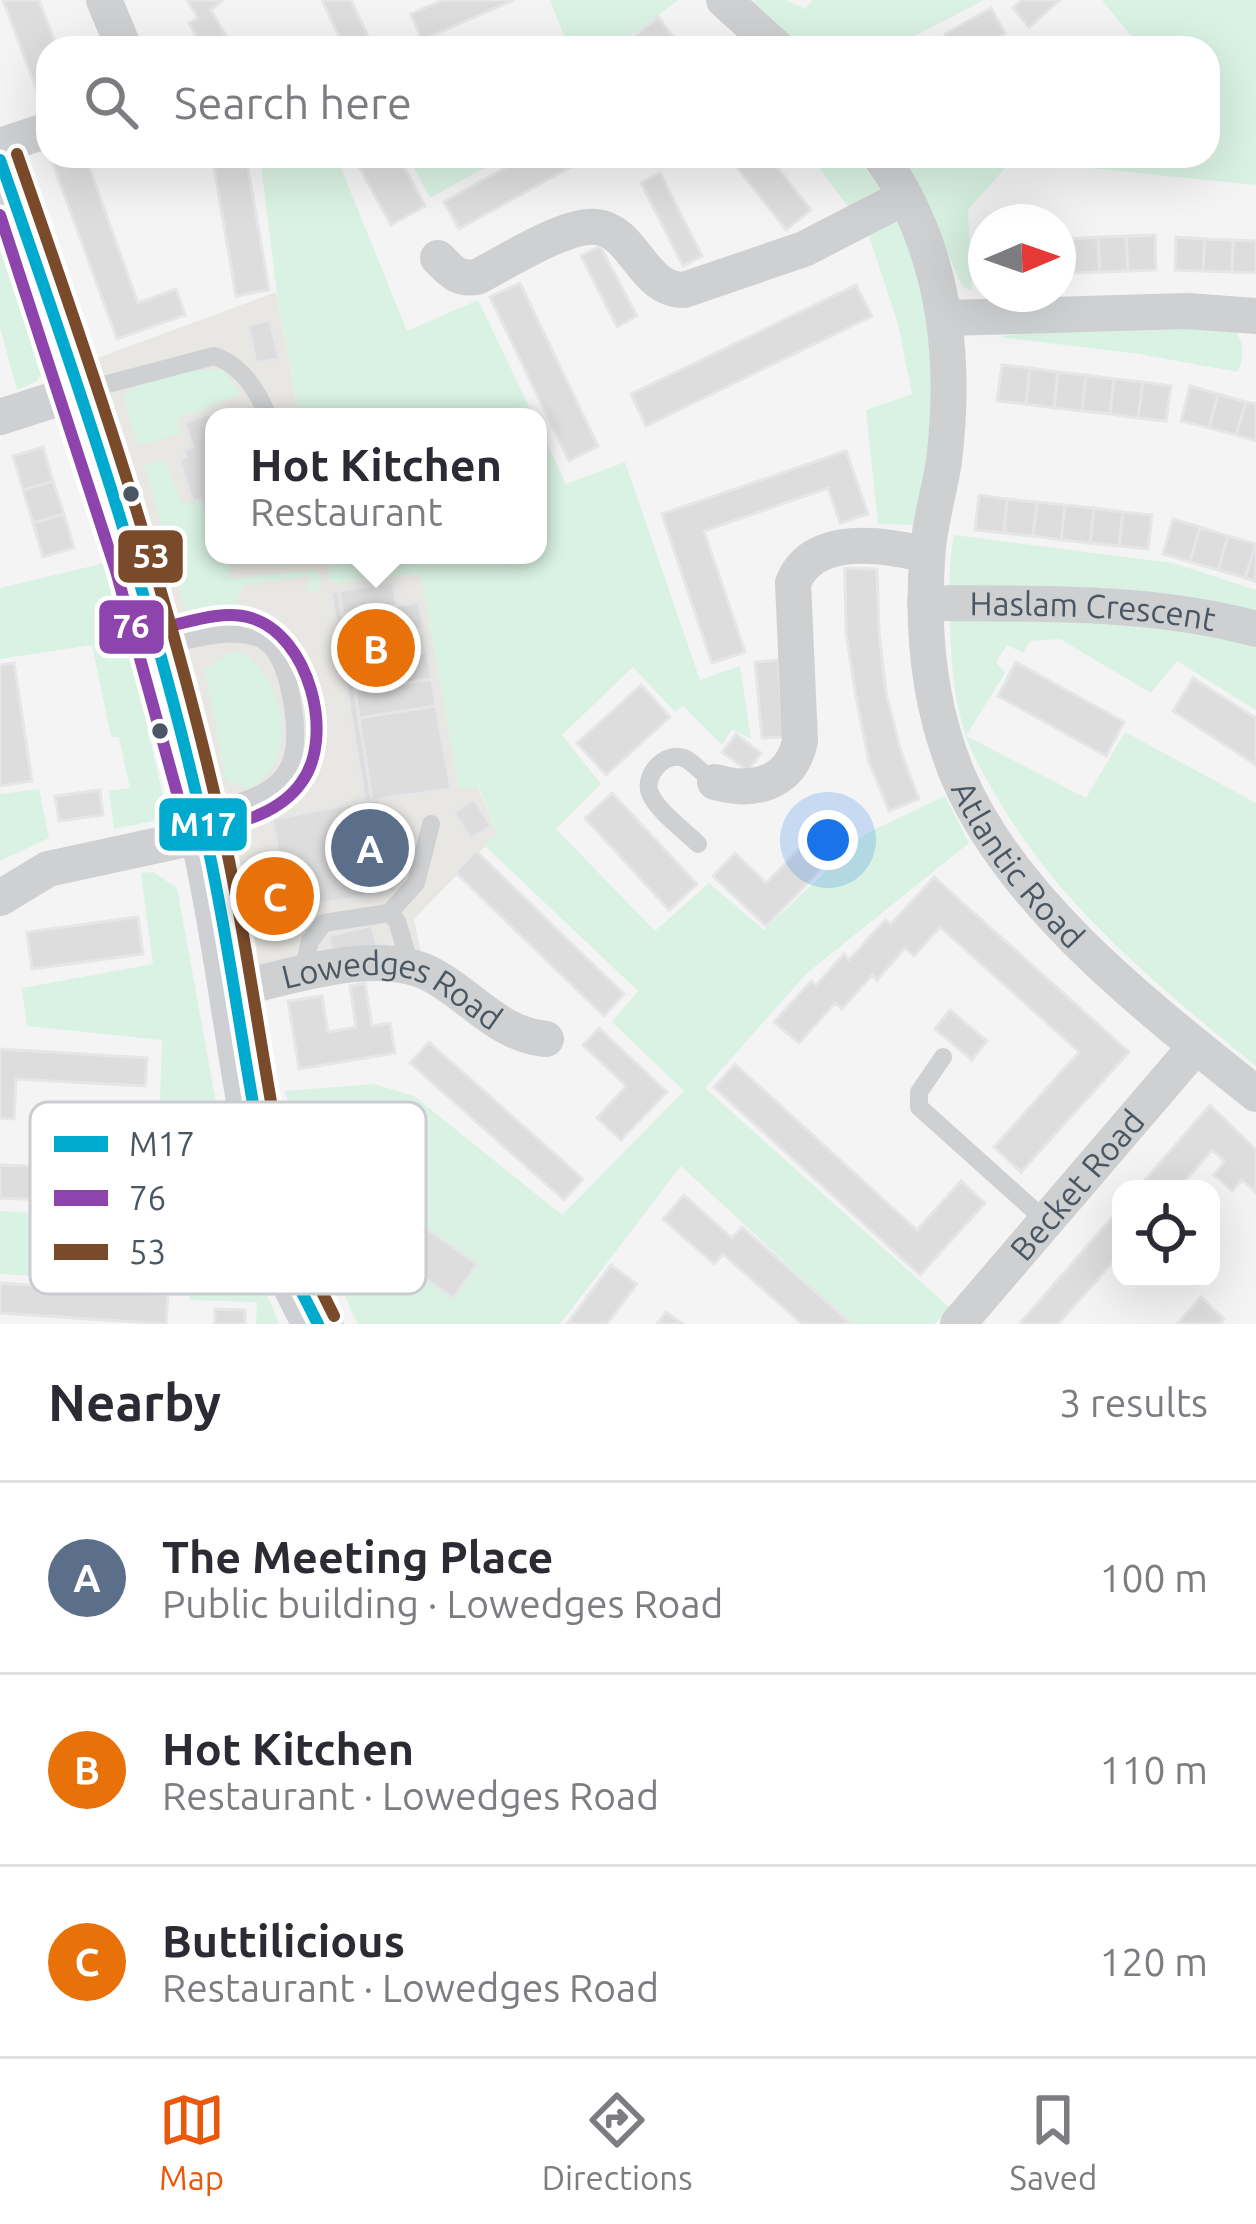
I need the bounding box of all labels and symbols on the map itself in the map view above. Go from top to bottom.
north arrow [968,204,1076,312]
unlabelled marker [120,483,142,505]
line badge: 53 [116,528,185,585]
text: 53 [132,537,170,574]
street label: Haslam Crescent [970,584,1219,637]
line badge: 76 [97,598,166,656]
pin: B [337,603,415,693]
text: 76 [112,607,150,644]
unlabelled marker [149,720,171,742]
street label: Atlantic Road [945,775,1092,955]
line badge: M17 [157,796,249,853]
pin: A [331,803,409,893]
text: M17 [170,805,236,842]
your location [798,810,858,870]
pin: C [236,851,314,941]
street label: Lowedges Road [278,944,509,1037]
legend [30,1102,426,1294]
street label: Becket Road [1002,1102,1151,1267]
text: M17 [129,1125,195,1162]
text: 76 [129,1179,166,1216]
text: 53 [129,1233,166,1270]

